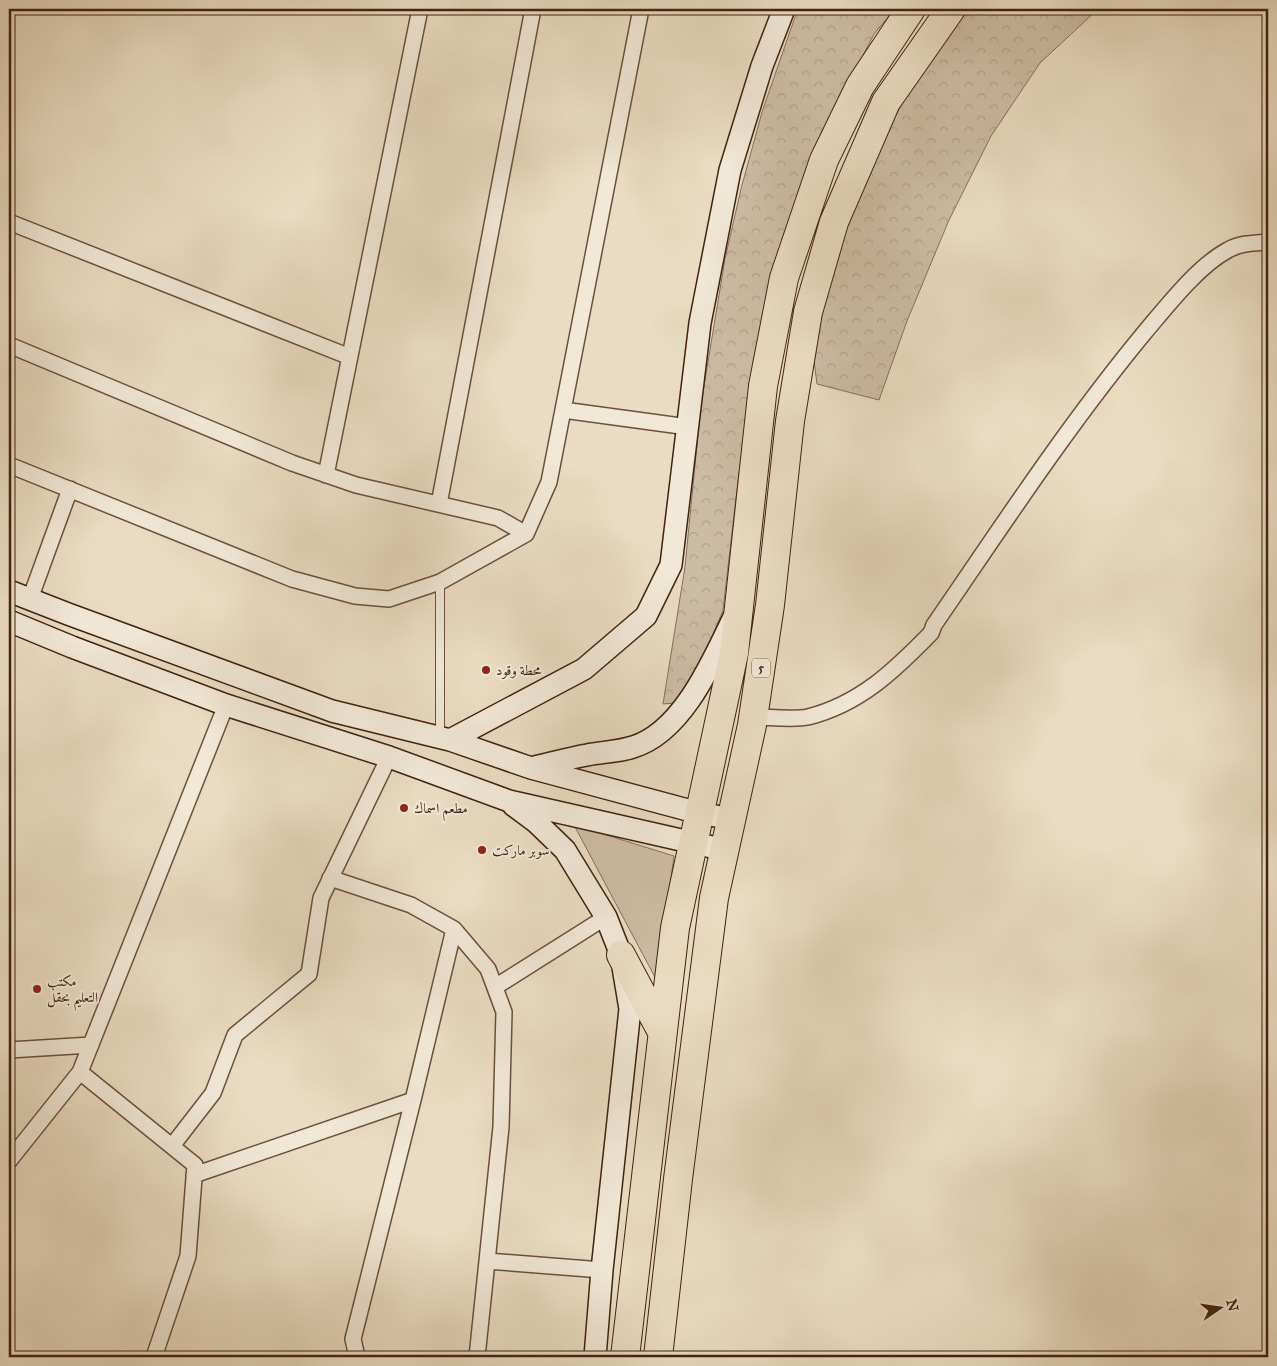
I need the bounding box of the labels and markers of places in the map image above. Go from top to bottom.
place label: محطة وقود [496,662,542,679]
marker: محطة وقود [480,664,492,676]
place label: مطعم اسماك [414,800,468,822]
marker: مطعم اسماك [398,802,410,814]
place label: سوبر ماركت [492,842,549,859]
marker: سوبر ماركت [476,844,488,856]
place label: مكتب التعليم بحقل [47,973,98,1011]
marker: مكتب التعليم بحقل [31,983,43,995]

